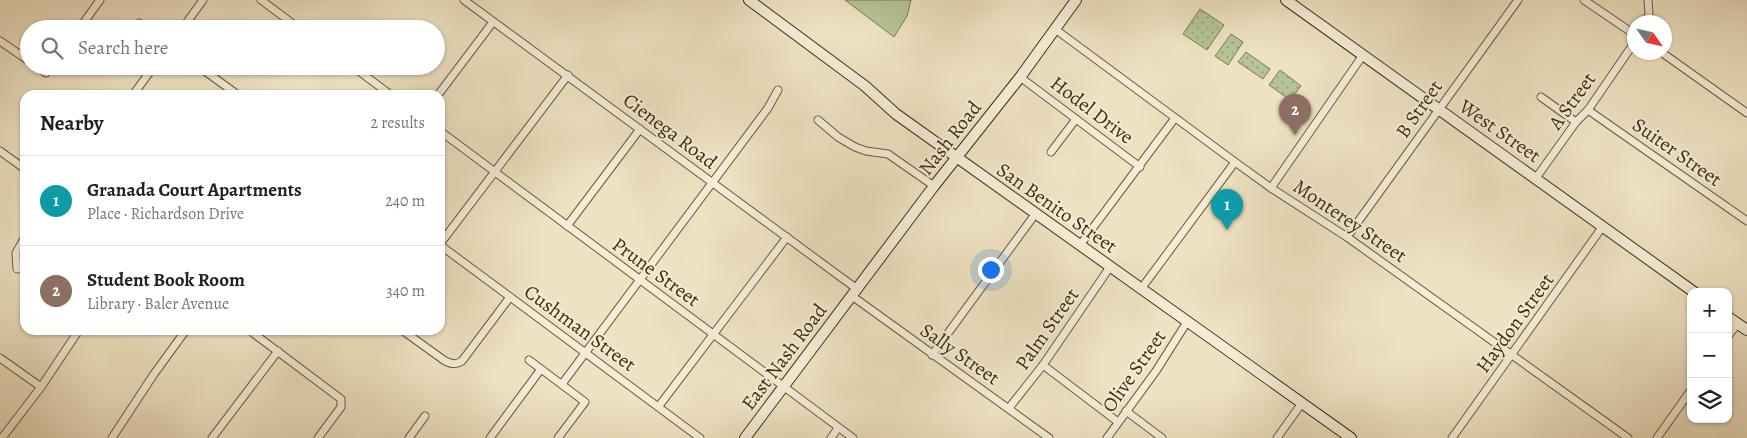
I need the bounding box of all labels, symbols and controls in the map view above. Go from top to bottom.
north arrow [1627,15,1672,60]
search box [20,20,445,75]
icon: search [38,34,66,62]
text: Search here [78,35,168,61]
street label: A Street [1541,67,1602,136]
street label: Hodel Drive [1045,70,1139,150]
street label: B Street [1389,74,1449,143]
street label: Cienega Road [618,87,723,175]
street label: West Street [1453,92,1547,169]
pin: 2 [1279,94,1311,135]
street label: Nash Road [912,95,988,181]
text: Nearby [40,109,103,137]
street label: Suiter Street [1627,111,1727,193]
text: 2 results [370,112,425,134]
street label: San Benito Street [991,156,1123,260]
street label: Monterey Street [1288,173,1412,269]
text: Granada Court Apartments [87,177,302,203]
pin: 1 [1211,189,1243,230]
text: 1 [53,190,59,212]
text: 240 m [385,190,425,212]
text: Place · Richardson Drive [87,203,244,225]
street label: Prune Street [607,231,706,313]
your location [978,257,1004,283]
text: Student Book Room [87,267,245,293]
street label: Haydon Street [1470,267,1561,378]
street label: Cushman Street [519,278,642,378]
text: 2 [52,280,60,302]
text: 340 m [386,280,425,302]
street label: Palm Street [1009,282,1085,375]
map controls [1687,288,1732,423]
button: + [1687,288,1732,333]
text: Library · Baler Avenue [87,293,229,315]
street label: East Nash Road [735,298,833,416]
street label: Sally Street [915,317,1005,391]
street label: Olive Street [1096,324,1173,418]
button: − [1687,333,1732,378]
button: layers [1687,378,1732,423]

